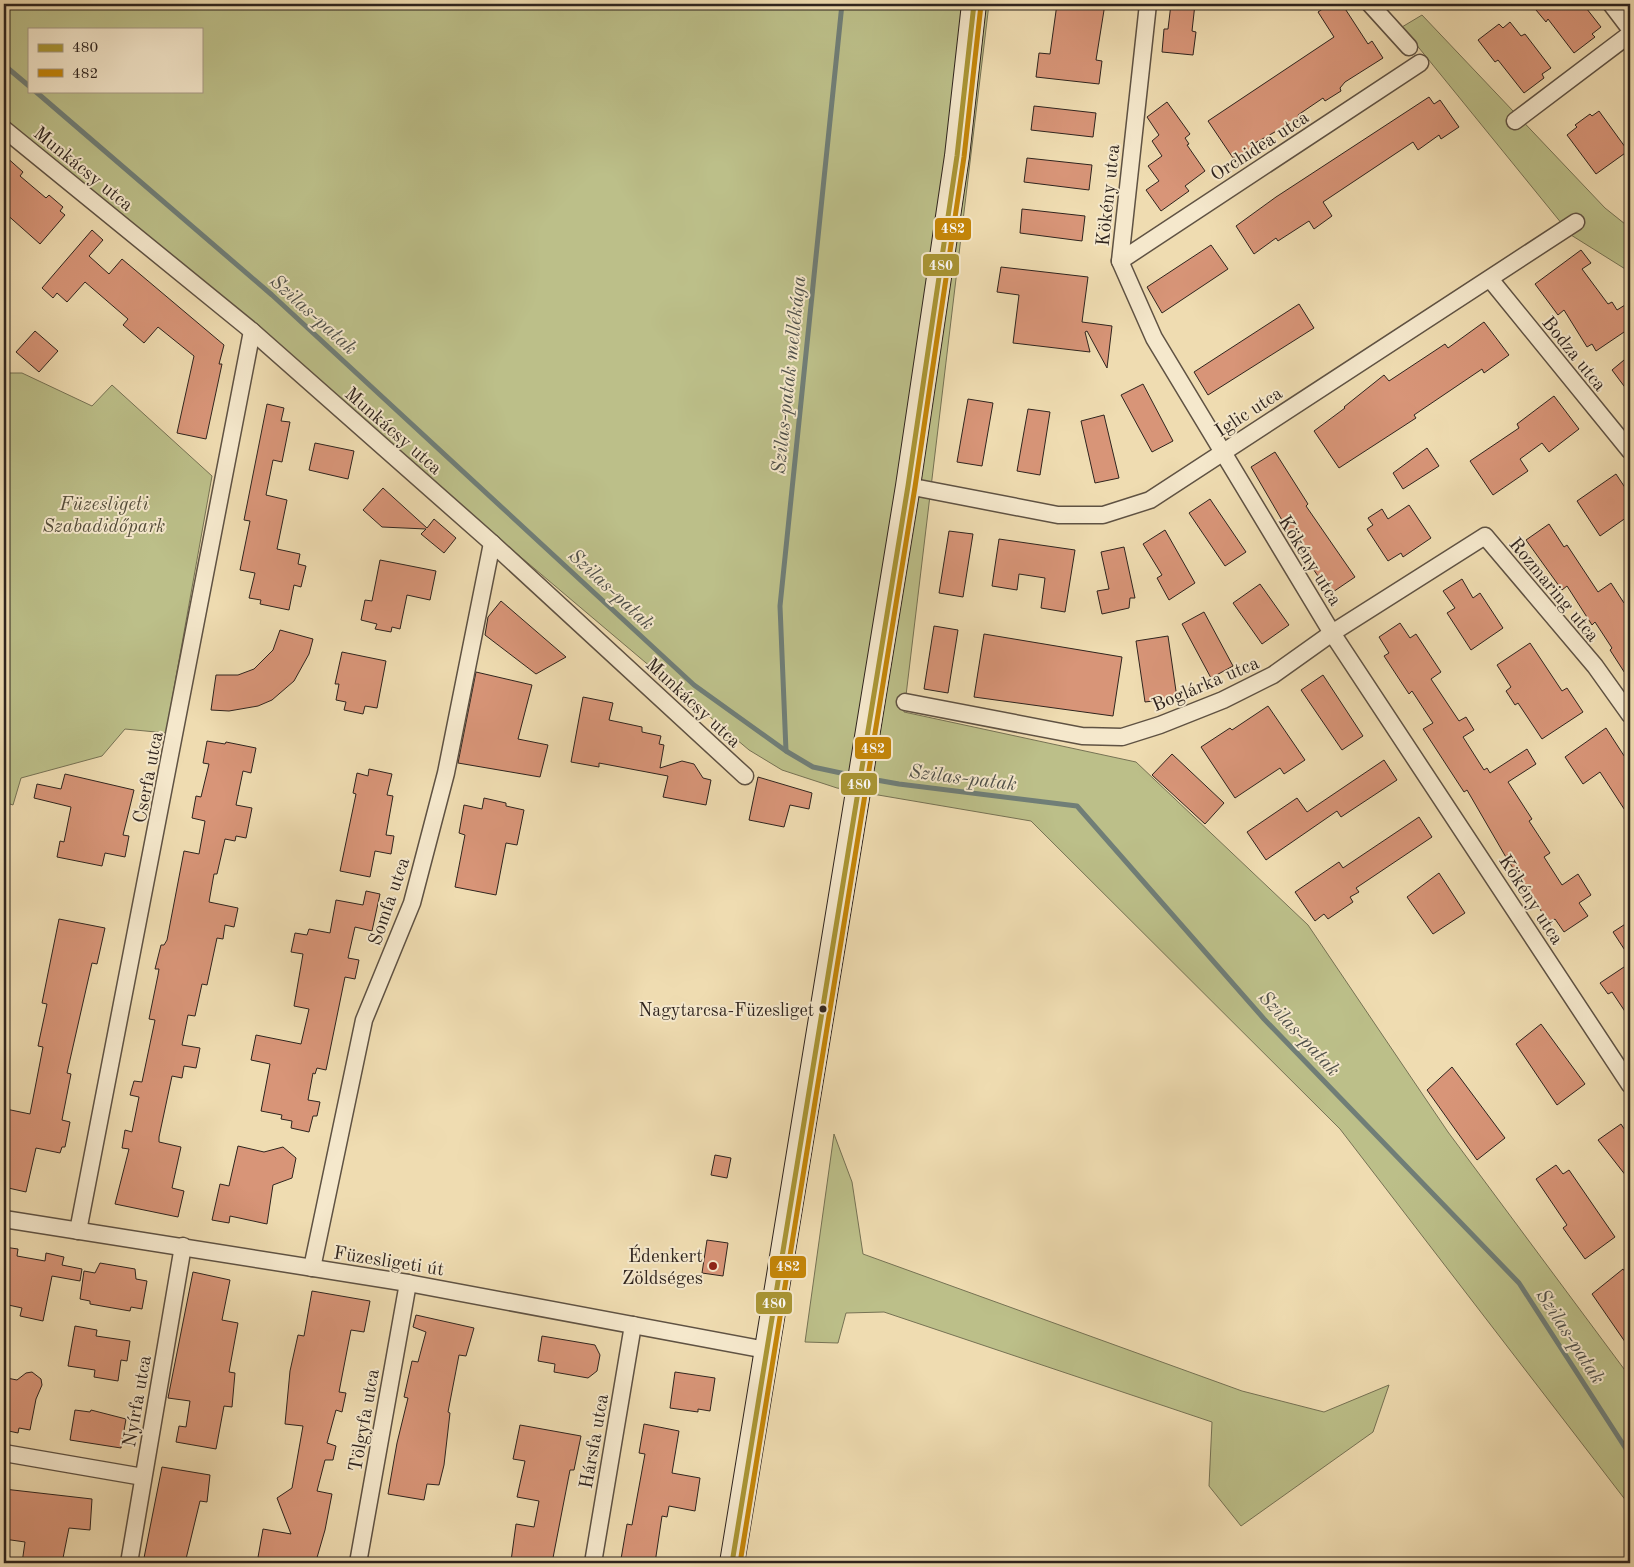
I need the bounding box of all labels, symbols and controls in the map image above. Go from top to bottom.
legend [28,28,202,92]
text: 480 [72,41,98,56]
text: 482 [72,67,98,82]
street label: Orchidea utca [1208,108,1313,186]
street label: Munkácsy utca [29,124,136,216]
street label: Kökény utca [1095,143,1124,247]
line badge: 482 [934,217,972,241]
text: 482 [941,222,965,236]
line badge: 480 [922,253,960,277]
text: 480 [929,259,953,273]
water label: Szilas-patak [266,272,360,359]
water label: Szilas-patak mellékága [770,275,810,475]
street label: Bodza utca [1537,314,1609,396]
street label: Iglic utca [1212,384,1287,442]
street label: Munkácsy utca [340,385,445,479]
park label: Füzesligeti Szabadidőpark [43,496,165,537]
street label: Kökény utca [1274,513,1344,610]
street label: Rozmaring utca [1504,535,1602,647]
water label: Szilas-patak [564,546,657,635]
street label: Boglárka utca [1150,654,1263,716]
street label: Munkácsy utca [641,655,744,753]
street label: Cserfa utca [131,729,168,825]
line badge: 482 [854,736,892,760]
text: 482 [861,742,885,756]
water label: Szilas-patak [908,762,1018,796]
line badge: 480 [840,772,878,796]
text: 480 [847,778,871,792]
street label: Kökény utca [1494,852,1566,949]
street label: Somfa utca [366,855,414,948]
water label: Szilas-patak [1254,988,1343,1081]
place label: Nagytarcsa-Füzesliget [638,1002,814,1020]
marker: Nagytarcsa-Füzesliget [818,1004,828,1014]
street label: Füzesligeti út [332,1244,445,1281]
place label: Édenkert Zöldséges [622,1244,703,1289]
line badge: 482 [769,1255,807,1279]
marker: Édenkert Zöldséges [707,1260,719,1272]
text: 482 [776,1260,800,1274]
water label: Szilas-patak [1531,1286,1607,1388]
line badge: 480 [755,1291,793,1315]
text: 480 [762,1297,786,1311]
street label: Nyírfa utca [121,1353,156,1449]
street label: Tölgyfa utca [347,1367,384,1473]
street label: Hársfa utca [578,1392,613,1490]

